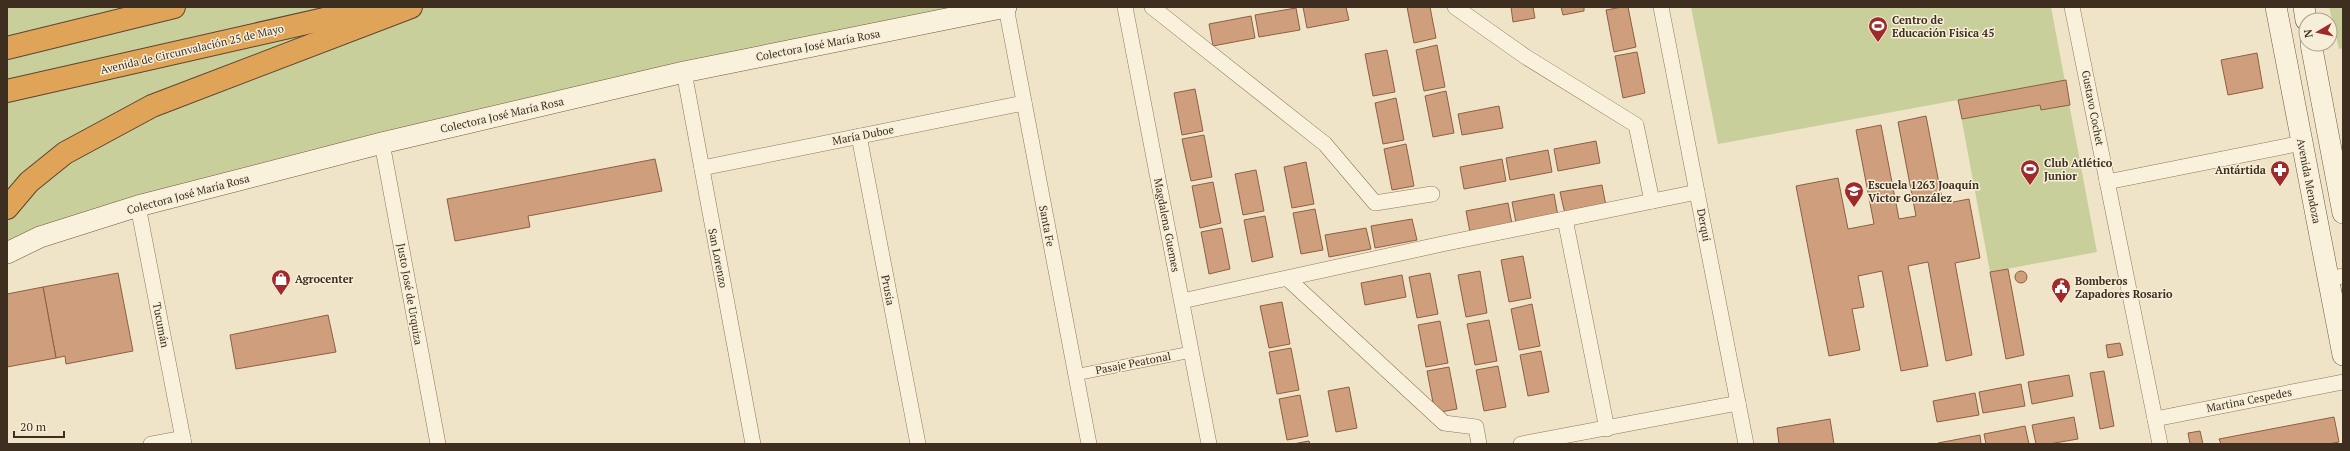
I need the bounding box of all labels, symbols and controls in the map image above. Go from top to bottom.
north arrow [2298,12,2338,52]
place label: Centro de Educación Fisica 45 [1892,13,1995,40]
sports icon: Centro de Educación Fisica 45 [1867,15,1889,43]
street label: Avenida de Circunvalación 25 de Mayo [99,21,285,77]
street label: Colectora José María Rosa [755,26,882,64]
text: N [2300,28,2316,39]
street label: Gustavo Cochet [2079,69,2107,147]
street label: Colectora José María Rosa [439,94,566,136]
street label: María Duboe [831,122,895,148]
street label: Avenida Mendoza [2294,137,2324,225]
place label: Club Atlético Junior [2044,156,2113,183]
sports icon: Club Atlético Junior [2019,158,2041,186]
pharmacy icon: Antártida [2269,159,2291,187]
place label: Antártida [2215,163,2266,177]
street label: Colectora José María Rosa [125,171,251,217]
street label: Magdalena Guemes [1151,177,1183,273]
place label: Escuela 1263 Joaquín Victor González [1868,178,1979,205]
school or university icon: Escuela 1263 Joaquín Victor González [1843,180,1865,208]
street label: Santa Fe [1036,204,1058,248]
street label: Derqui [1694,207,1714,243]
street label: San Lorenzo [705,227,731,289]
street label: Justo José de Urquiza [394,242,426,346]
shop icon: Agrocenter [270,268,292,296]
place label: Agrocenter [295,272,354,286]
street label: Prusia [878,274,898,307]
place label: Bomberos Zapadores Rosario [2075,274,2173,301]
public building icon: Bomberos Zapadores Rosario [2050,276,2072,304]
street label: Tucumán [150,301,172,349]
street label: Pasaje Peatonal [1094,349,1172,377]
street label: Martina Cespedes [2205,385,2293,415]
scale bar [14,413,64,439]
text: 20 m [20,419,47,434]

